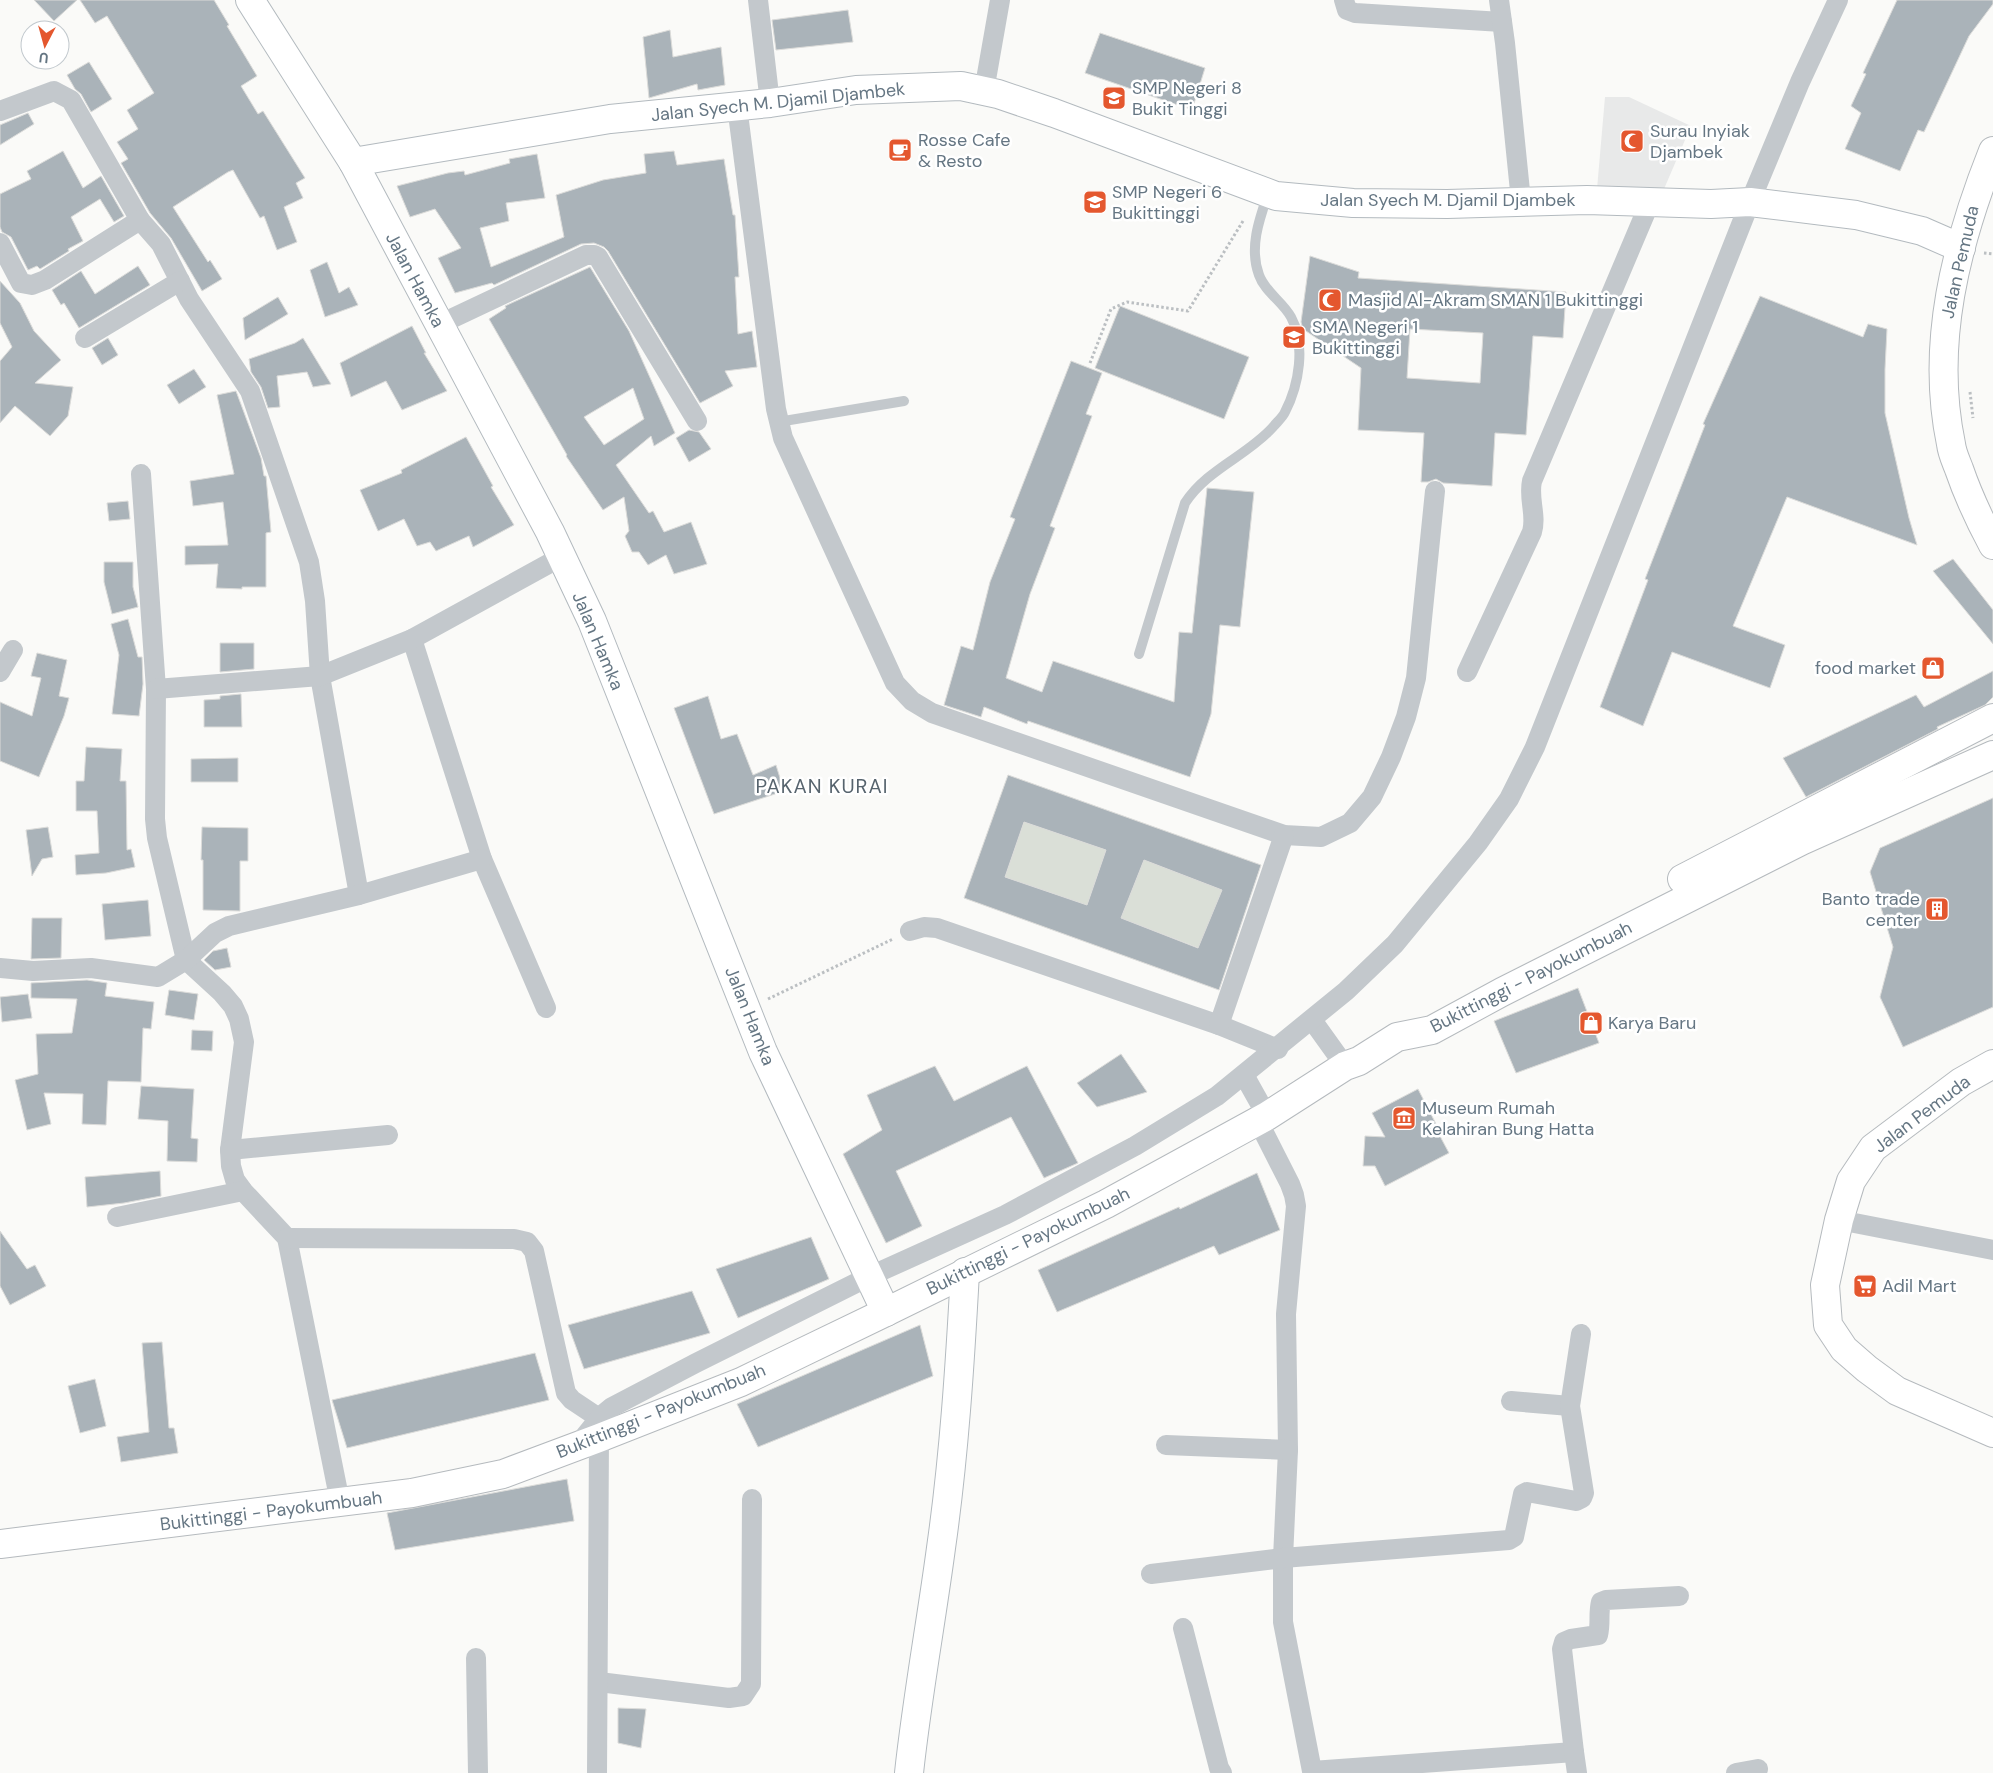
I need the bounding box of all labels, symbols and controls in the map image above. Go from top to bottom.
north arrow [20,20,70,70]
text: U [38,48,49,67]
place label: SMP Negeri 8 Bukit Tinggi [1132,76,1242,121]
street label: Jalan Syech M. Djamil Djambek [650,77,906,127]
school or university icon: SMP Negeri 8 Bukit Tinggi [1101,85,1127,111]
place label: Surau Inyiak Djambek [1650,119,1750,164]
place label: Rosse Cafe & Resto [918,128,1011,173]
mosque icon: Surau Inyiak Djambek [1619,128,1645,154]
cafe icon: Rosse Cafe & Resto [887,137,913,163]
place label: SMP Negeri 6 Bukittinggi [1112,180,1222,225]
street label: Jalan Syech M. Djamil Djambek [1320,188,1576,212]
school or university icon: SMP Negeri 6 Bukittinggi [1082,189,1108,215]
street label: Jalan Pemuda [1935,203,1985,321]
street label: Jalan Hamka [380,228,450,332]
mosque icon: Masjid Al-Akram SMAN 1 Bukittinggi [1317,287,1343,313]
place label: Masjid Al-Akram SMAN 1 Bukittinggi [1348,288,1643,312]
place label: SMA Negeri 1 Bukittinggi [1312,315,1418,360]
school or university icon: SMA Negeri 1 Bukittinggi [1281,324,1307,350]
street label: Jalan Hamka [567,588,629,694]
shop icon: food market [1920,655,1946,681]
place label: food market [1815,656,1916,680]
district label: PAKAN KURAI [756,773,888,799]
place label: Banto trade center [1822,887,1920,932]
building icon: Banto trade center [1924,896,1950,922]
street label: Bukittinggi - Payokumbuah [1426,916,1636,1038]
street label: Jalan Hamka [719,963,781,1069]
shop icon: Karya Baru [1578,1010,1604,1036]
place label: Karya Baru [1608,1011,1696,1035]
street label: Jalan Pemuda [1869,1070,1975,1158]
place label: Museum Rumah Kelahiran Bung Hatta [1422,1096,1594,1141]
museum icon: Museum Rumah Kelahiran Bung Hatta [1391,1105,1417,1131]
street label: Bukittinggi - Payokumbuah [922,1181,1134,1301]
supermarket icon: Adil Mart [1852,1273,1878,1299]
place label: Adil Mart [1882,1274,1957,1298]
street label: Bukittinggi - Payokumbuah [553,1358,769,1464]
street label: Bukittinggi - Payokumbuah [159,1485,383,1537]

